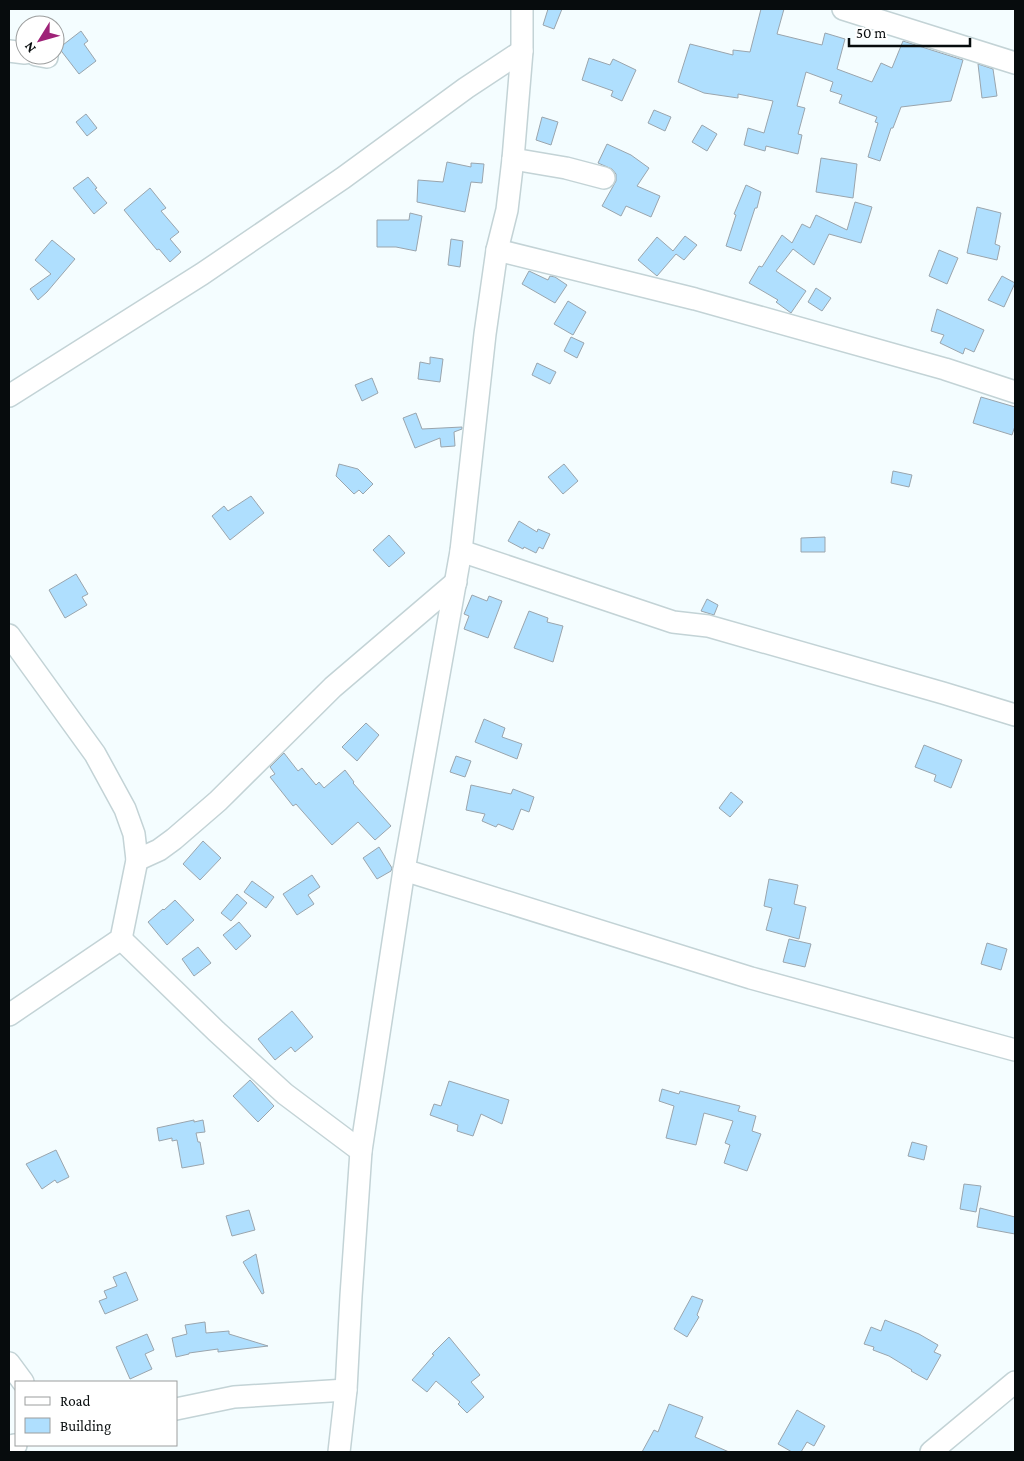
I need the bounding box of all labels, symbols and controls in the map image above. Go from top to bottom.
north arrow [15,15,65,65]
scale bar [849,15,970,47]
text: 50 m [856,25,886,41]
text: N [20,39,39,56]
legend [15,1381,178,1446]
text: Road [60,1393,91,1409]
text: Building [60,1418,111,1435]

